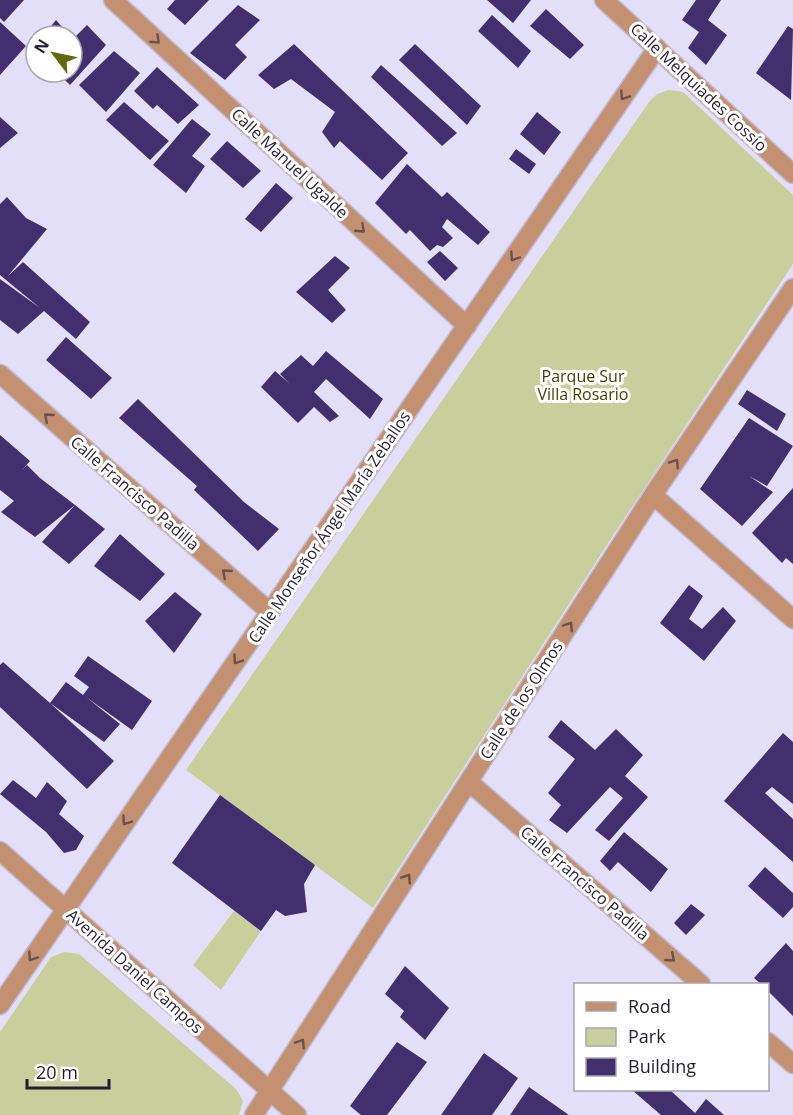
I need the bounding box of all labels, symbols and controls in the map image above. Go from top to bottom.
street label: Calle Melquiades Cossío [626,18,772,156]
north arrow [24,24,84,84]
one-way arrow [148,32,159,43]
text: N [29,35,54,57]
one-way arrow [620,90,631,101]
street label: Calle Manuel Ugalde [227,103,353,223]
one-way arrow [354,221,365,232]
one-way arrow [510,251,521,262]
park label: Parque Sur Villa Rosario [538,365,628,405]
street label: Calle Monseñor Ángel María Zeballos [243,407,415,647]
one-way arrow [44,413,55,424]
street label: Calle Francisco Padilla [66,431,204,555]
one-way arrow [668,458,679,469]
one-way arrow [222,569,233,580]
one-way arrow [562,622,573,633]
street label: Calle de los Olmos [474,637,568,763]
one-way arrow [233,654,244,665]
one-way arrow [122,814,133,825]
street label: Calle Francisco Padilla [516,821,654,945]
one-way arrow [399,874,410,885]
street label: Avenida Daniel Campos [62,904,208,1038]
one-way arrow [29,950,40,961]
one-way arrow [664,951,675,962]
legend [574,983,769,1091]
text: Road [628,994,671,1018]
text: Park [628,1024,666,1048]
one-way arrow [294,1038,305,1049]
scale bar [27,1052,110,1090]
text: Building [628,1054,696,1078]
text: 20 m [36,1060,78,1084]

